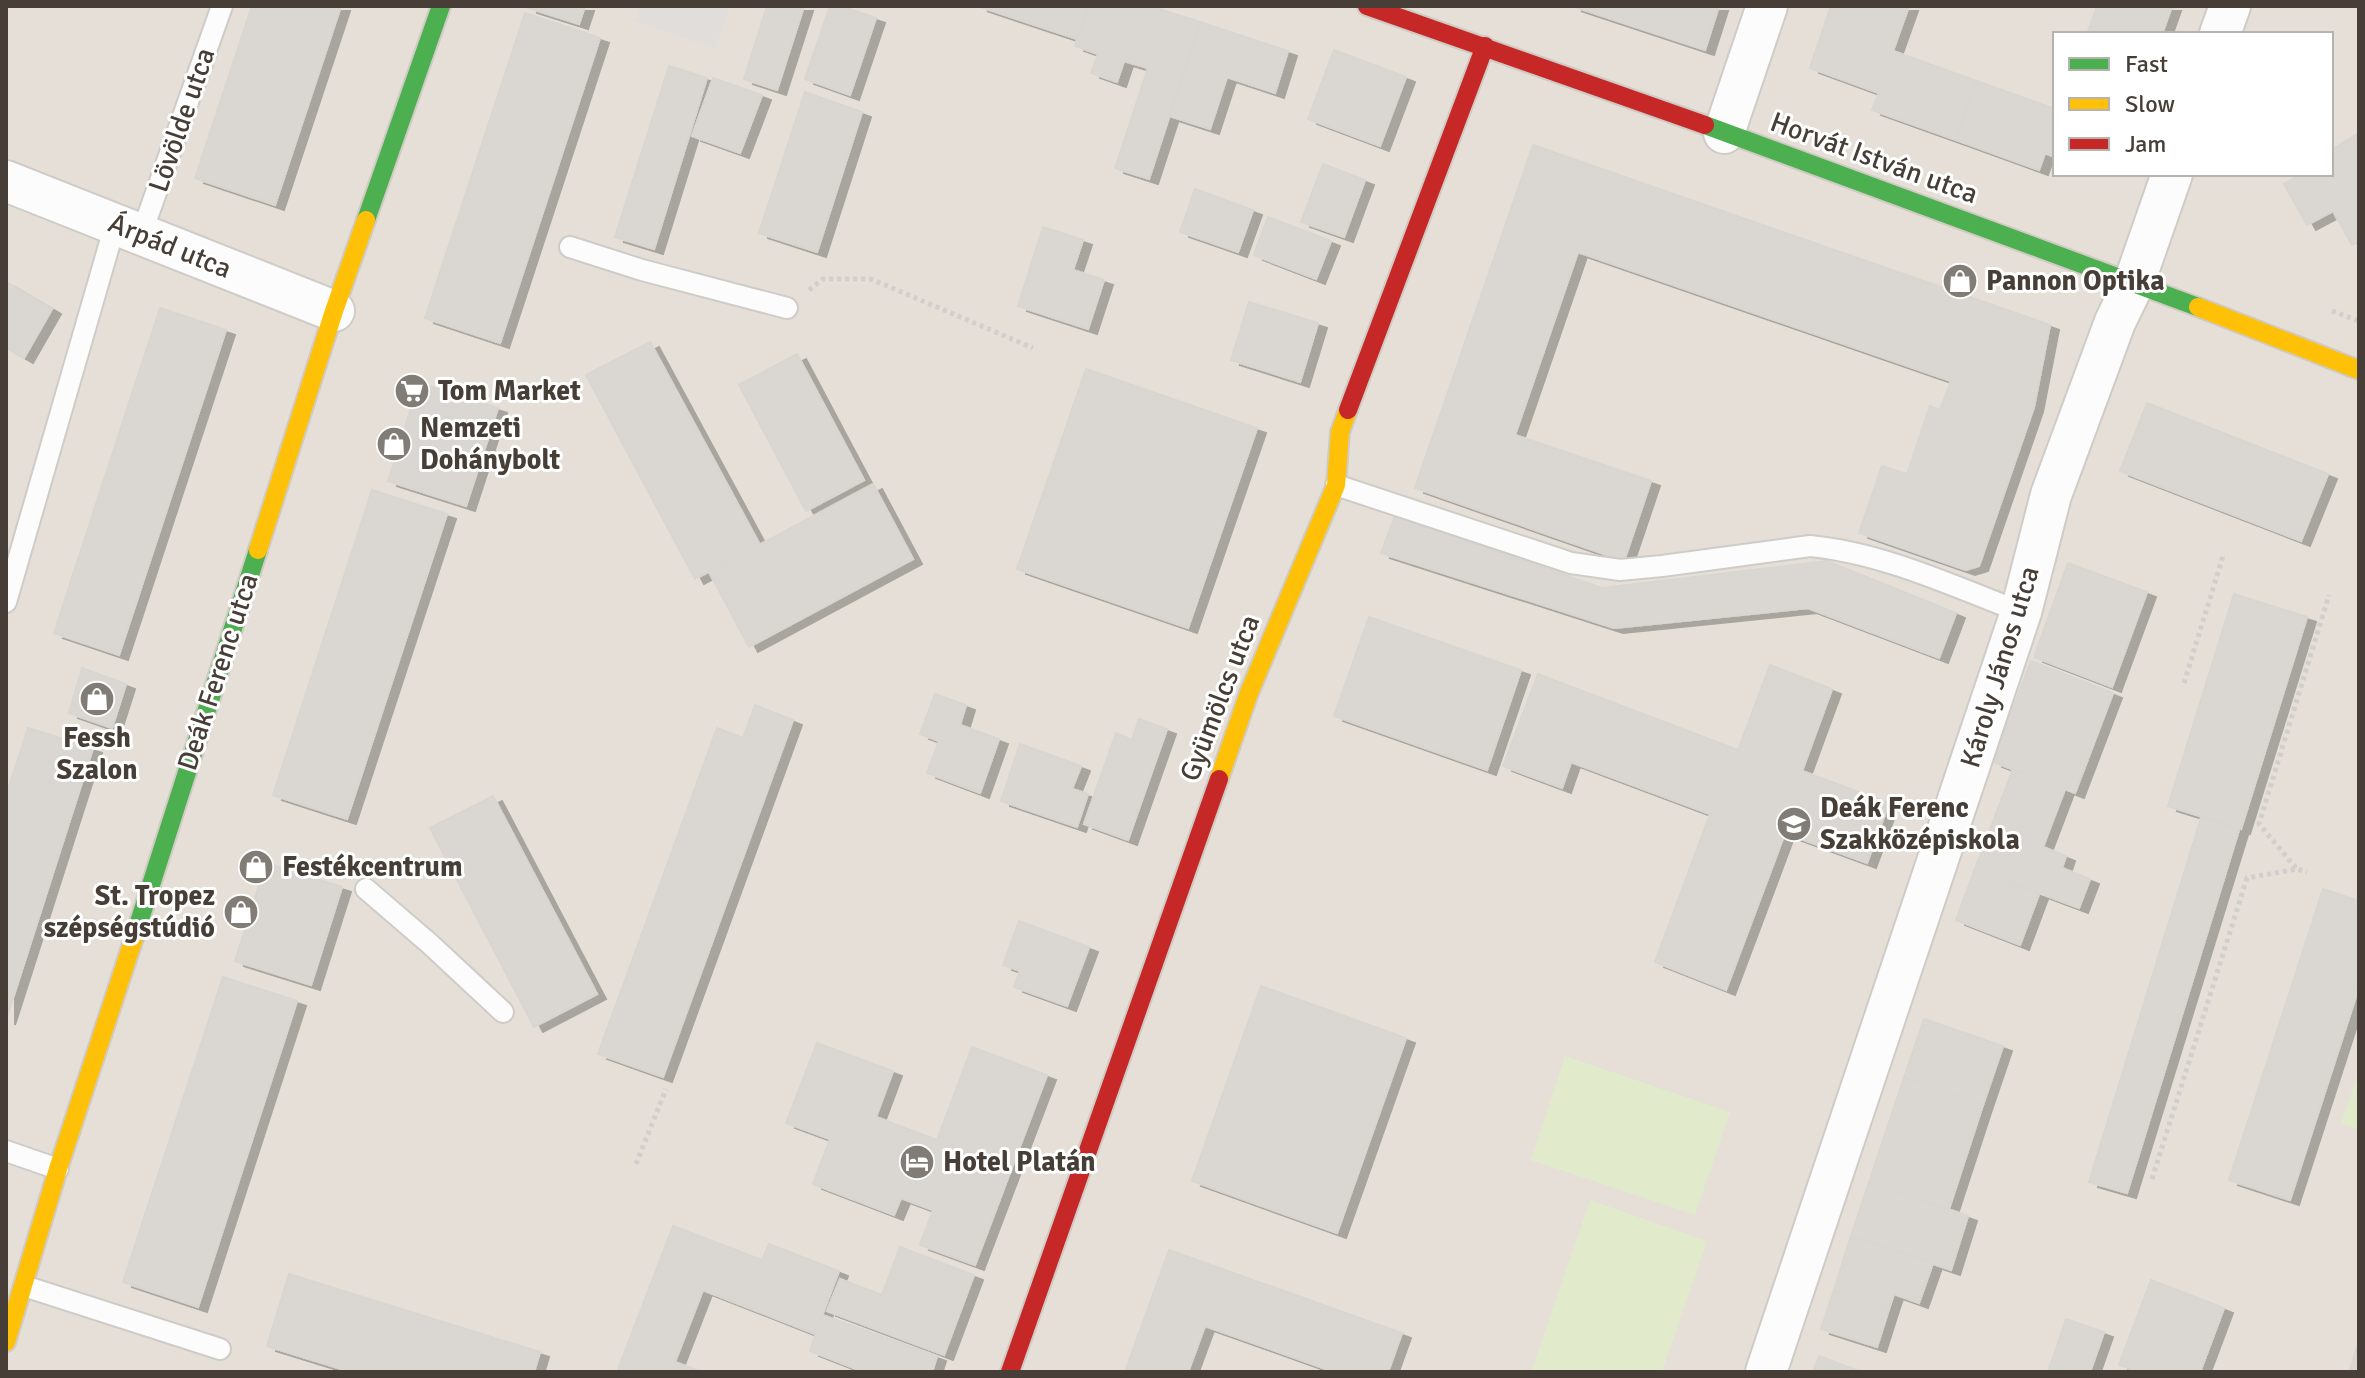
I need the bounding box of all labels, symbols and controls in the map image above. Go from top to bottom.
legend [2053,32,2333,176]
street label: Lövölde utca [141,43,223,197]
text: Fast [2125,49,2168,79]
text: Slow [2125,89,2175,119]
street label: Horvát István utca [1766,105,1982,211]
text: Jam [2125,129,2166,159]
street label: Árpád utca [104,206,236,286]
shop icon: Pannon Optika [1941,262,1979,300]
place label: Pannon Optika [1986,264,2165,298]
supermarket icon: Tom Market [393,372,431,410]
place label: Tom Market [438,374,581,408]
place label: Nemzeti Dohánybolt [420,411,561,477]
shop icon: Nemzeti Dohánybolt [375,425,413,463]
street label: Károly János utca [1953,562,2047,772]
street label: Deák Ferenc utca [170,569,266,775]
street label: Gyümölcs utca [1173,610,1267,786]
shop icon: Fessh Szalon [78,680,116,718]
place label: Fessh Szalon [57,721,137,787]
place label: Deák Ferenc Szakközépiskola [1820,791,2020,857]
school or university icon: Deák Ferenc Szakközépiskola [1775,805,1813,843]
shop icon: Festékcentrum [237,848,275,886]
place label: Festékcentrum [282,850,463,884]
place label: St. Tropez szépségstúdió [44,879,215,945]
shop icon: St. Tropez szépségstúdió [222,893,260,931]
hotel icon: Hotel Platán [898,1143,936,1181]
place label: Hotel Platán [943,1145,1096,1179]

